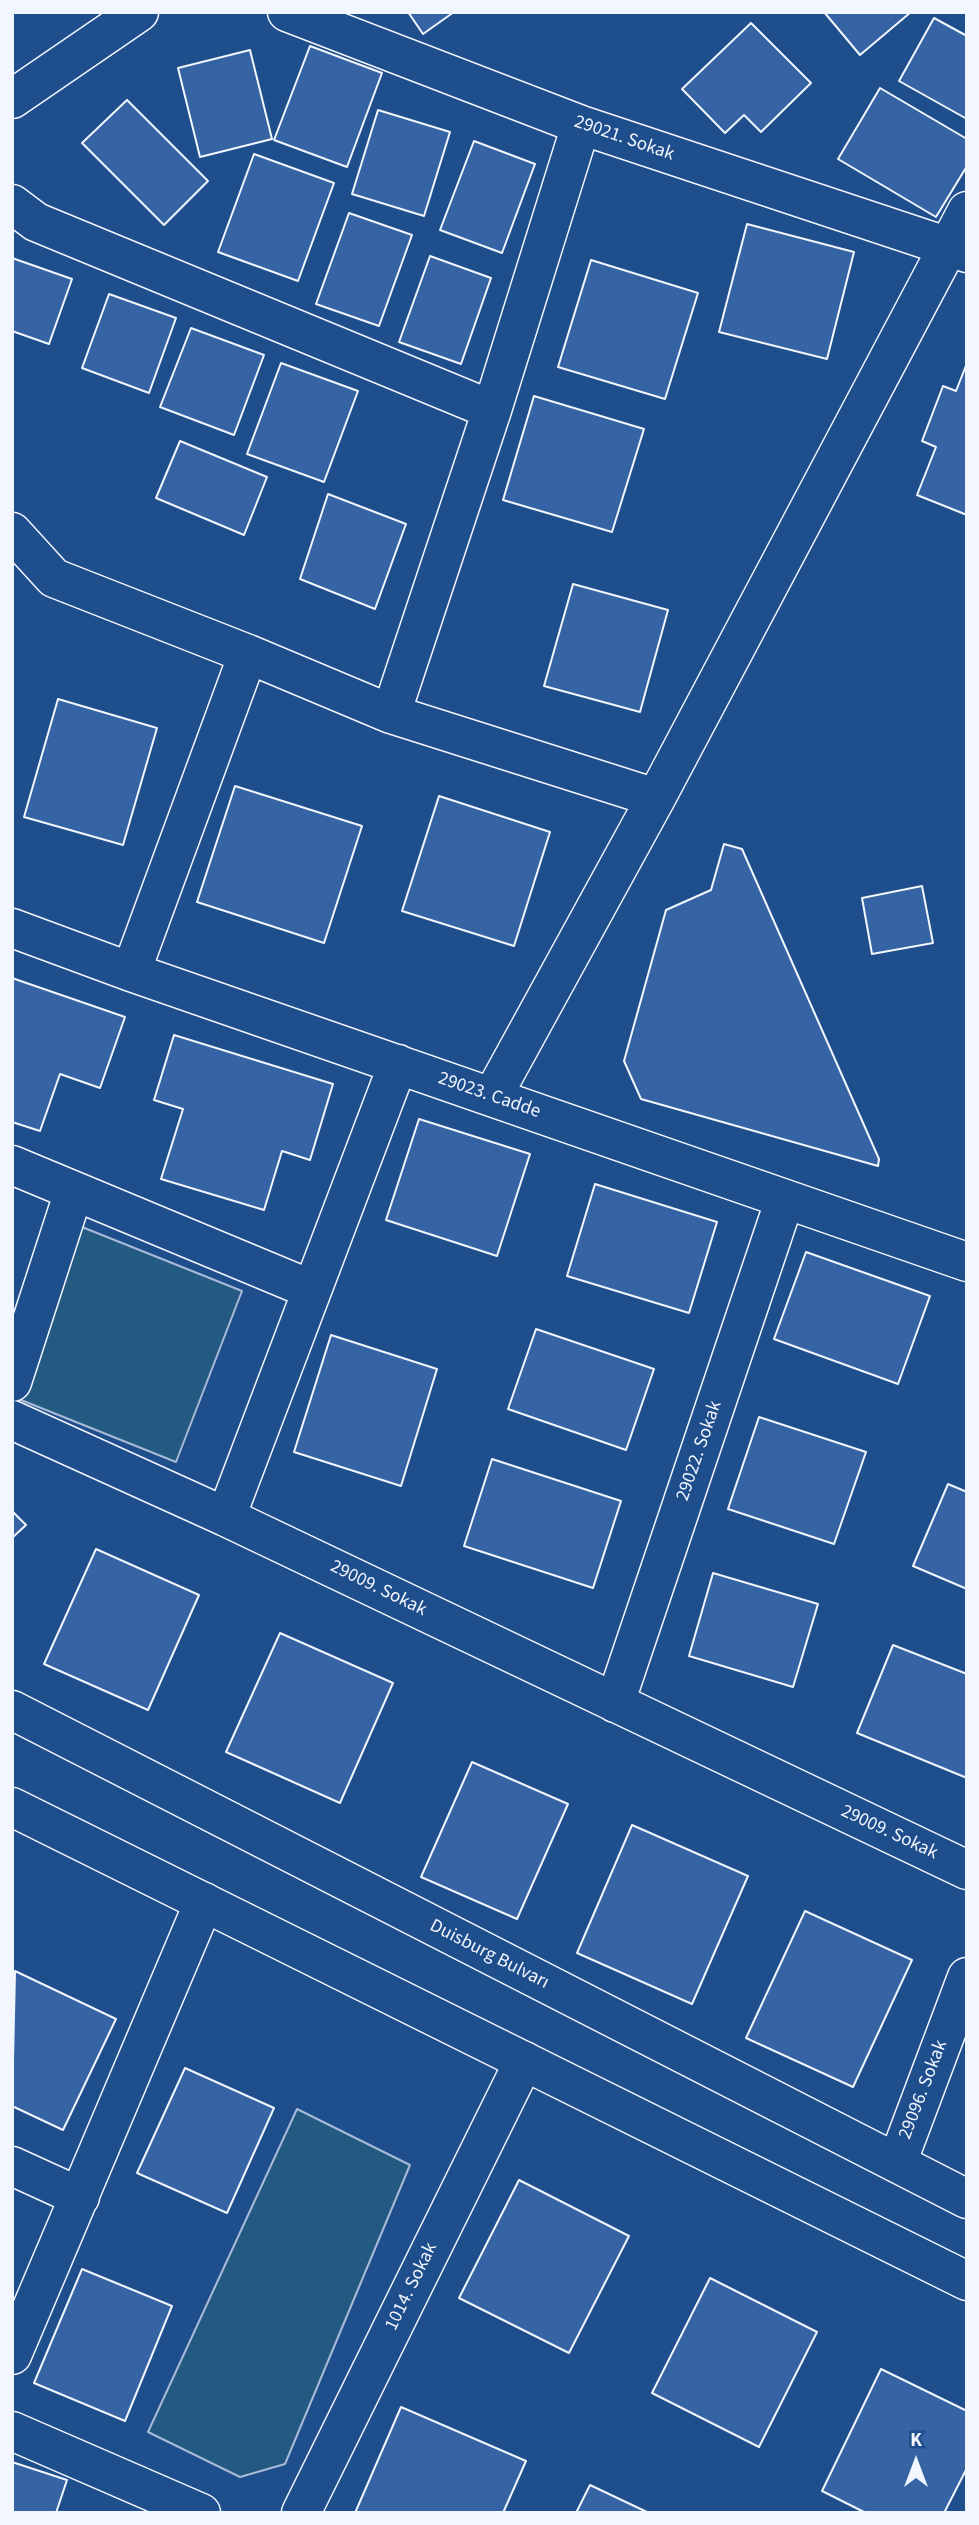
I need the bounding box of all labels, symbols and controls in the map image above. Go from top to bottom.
street label: 29021. Sokak [571,111,677,167]
street label: 29023. Cadde [435,1068,543,1124]
street label: 29022. Sokak [672,1398,728,1504]
street label: 29009. Sokak [326,1556,430,1622]
street label: 29009. Sokak [837,1801,941,1865]
street label: Duisburg Bulvarı [425,1915,553,1995]
street label: 29096. Sokak [895,2037,953,2143]
street label: 1014. Sokak [381,2239,443,2335]
north arrow [881,2427,951,2497]
text: K [910,2427,922,2454]

